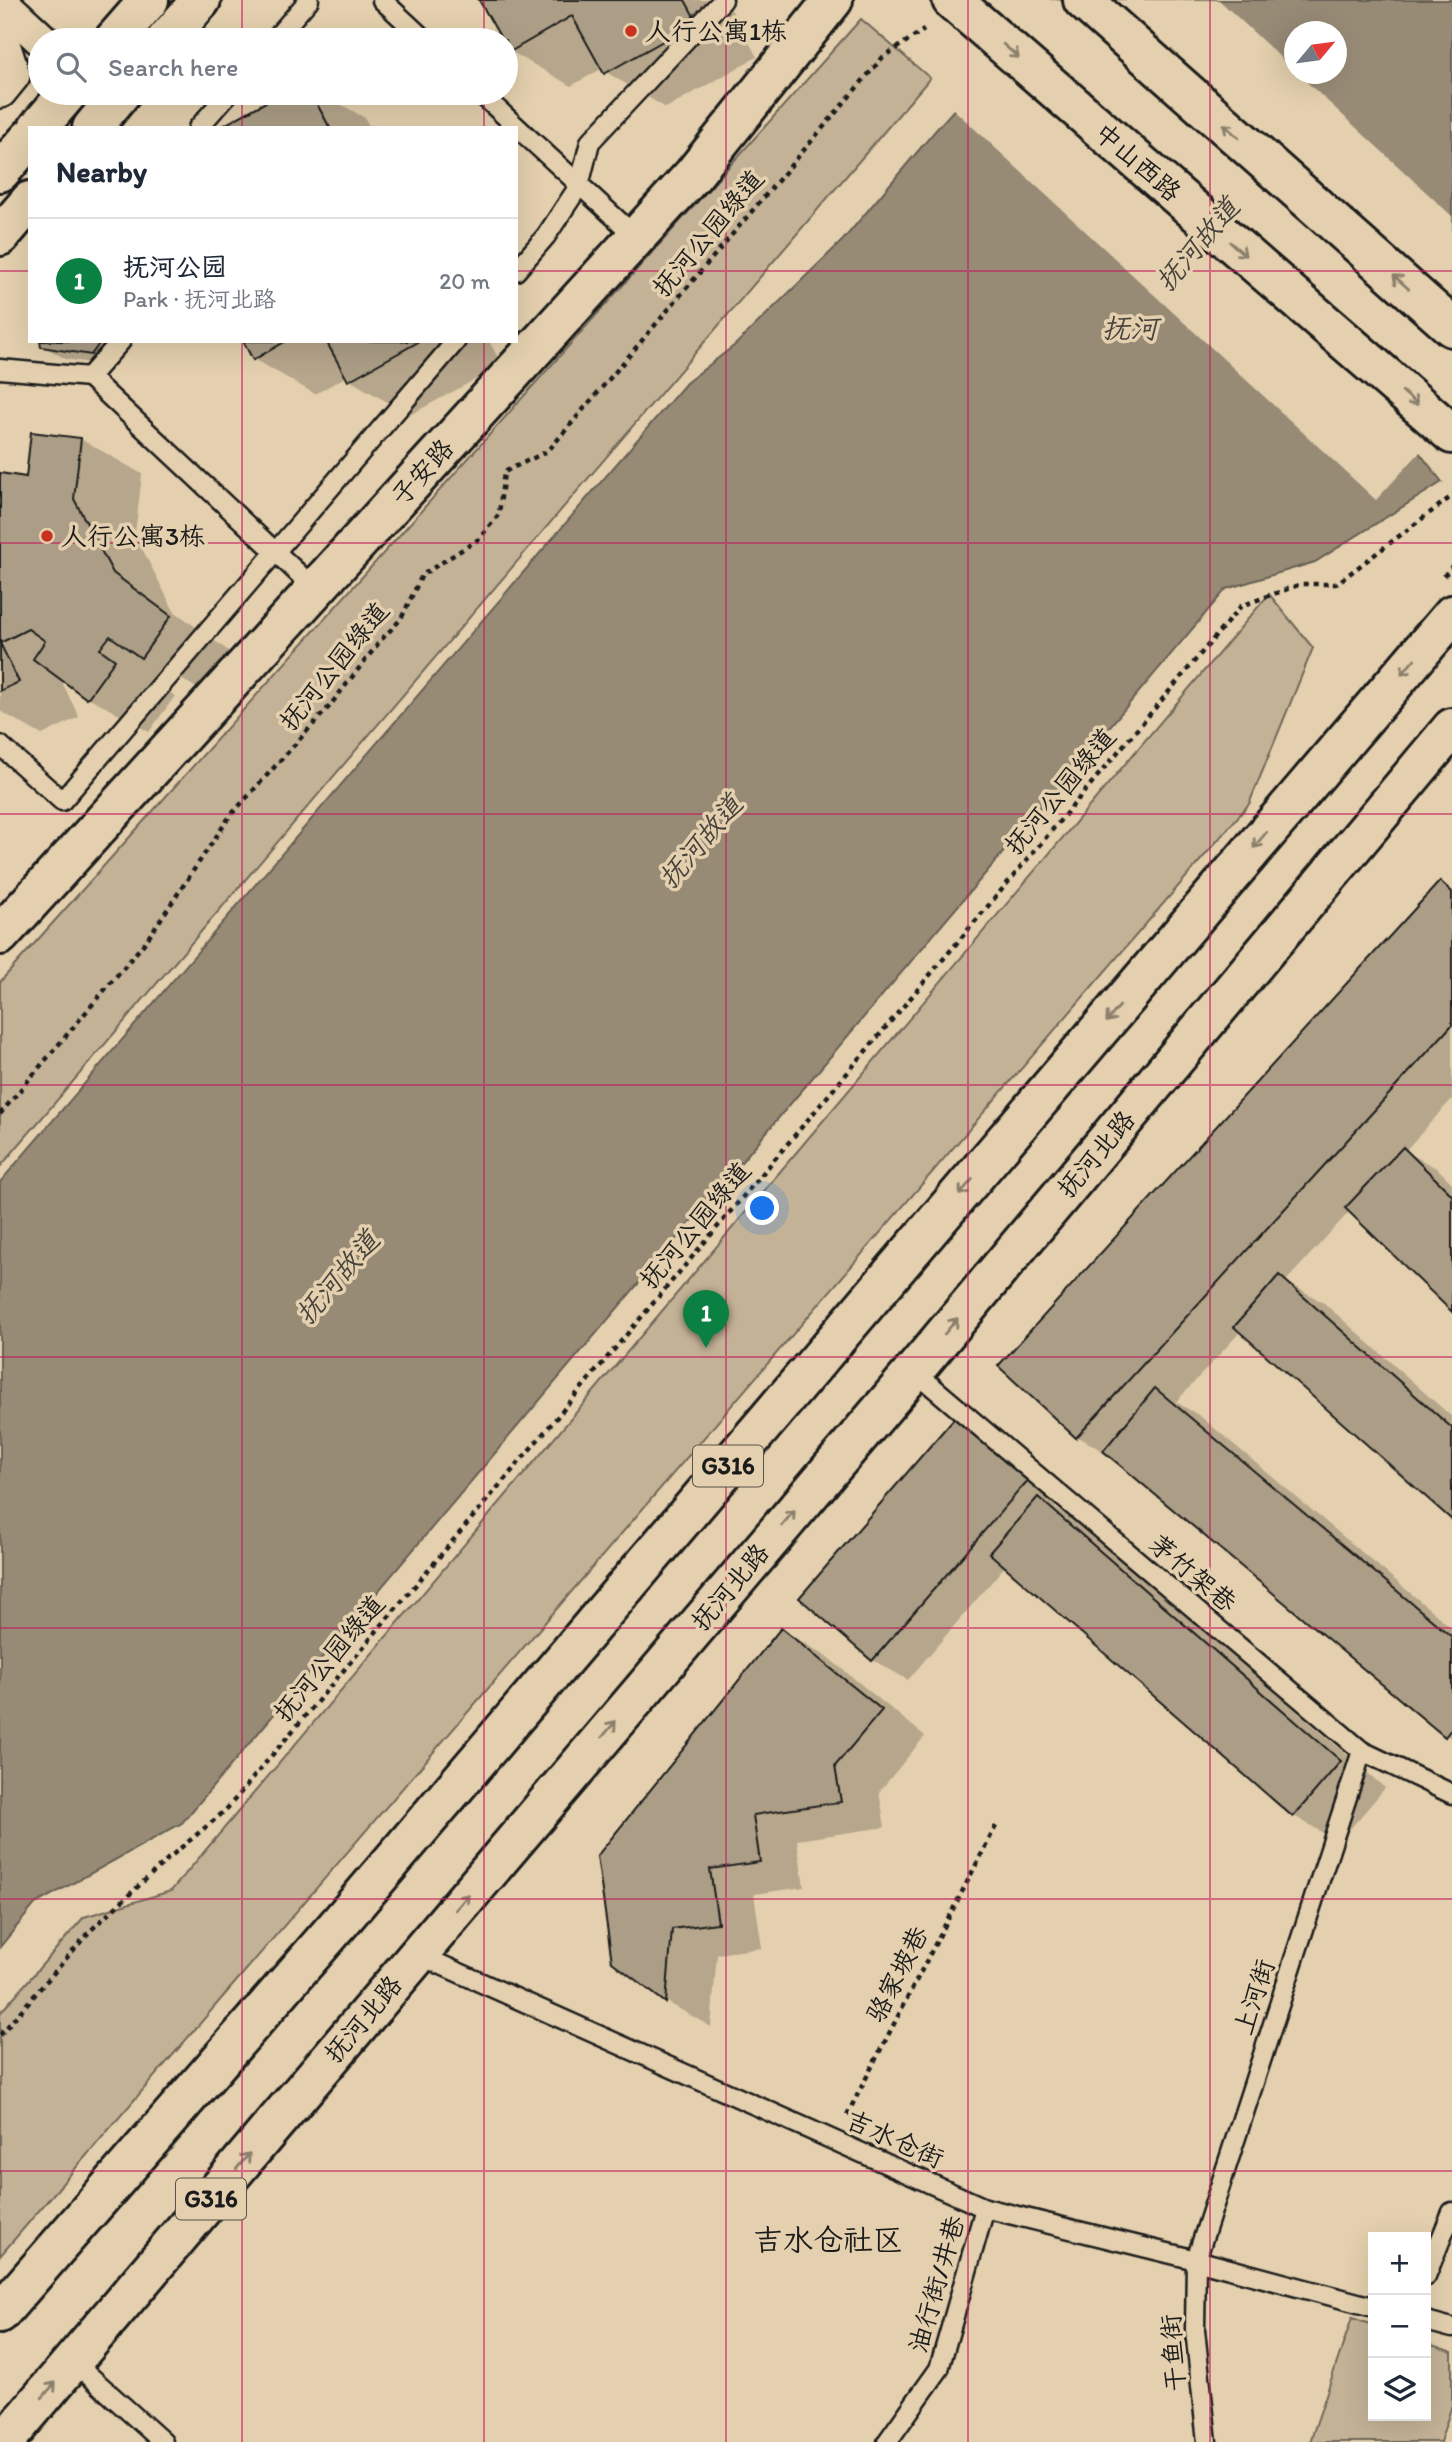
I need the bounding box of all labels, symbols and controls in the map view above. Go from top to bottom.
place label: 人行公寓1栋 [645,15,787,47]
north arrow [1284,21,1347,84]
marker: 人行公寓1栋 [623,23,639,39]
search box [28,28,518,105]
one-way arrow [1001,43,1019,59]
icon: search [52,48,90,86]
text: Search here [108,51,238,83]
street label: 中山西路 [1088,116,1188,208]
one-way arrow [1222,123,1240,139]
text: Nearby [56,153,147,190]
street label: 抚河公园绿道 [646,163,770,303]
water label: 抚河故道 [1148,189,1247,298]
one-way arrow [1229,240,1246,257]
text: 抚河公园 [123,251,227,283]
text: 1 [74,267,84,295]
text: 20 m [439,267,490,295]
one-way arrow [1392,274,1410,290]
text: Park · 抚河北路 [123,285,276,313]
water label: 抚河 [1102,311,1162,345]
one-way arrow [1401,390,1419,406]
street label: 子安路 [384,432,460,512]
place label: 人行公寓3栋 [61,520,205,552]
marker: 人行公寓3栋 [39,528,55,544]
street label: 抚河公园绿道 [272,595,396,737]
one-way arrow [1400,658,1416,676]
street label: 抚河公园绿道 [998,721,1122,861]
water label: 抚河故道 [651,786,750,895]
one-way arrow [1252,831,1268,849]
one-way arrow [1105,1004,1121,1022]
street label: 抚河北路 [1050,1104,1142,1204]
street label: 抚河公园绿道 [633,1155,757,1295]
one-way arrow [958,1178,974,1196]
your location [745,1191,779,1225]
water label: 抚河故道 [288,1222,387,1331]
pin: 1 [683,1290,729,1348]
one-way arrow [943,1318,959,1336]
road number: G316 [693,1446,763,1486]
one-way arrow [780,1510,796,1528]
street label: 茅竹架巷 [1143,1527,1243,1619]
street label: 抚河北路 [684,1537,776,1637]
street label: 抚河公园绿道 [267,1588,391,1728]
one-way arrow [601,1720,617,1738]
one-way arrow [454,1894,470,1912]
street label: 骆家坡巷 [859,1920,935,2028]
street label: 上河街 [1227,1955,1281,2039]
street label: 抚河北路 [317,1969,409,2069]
street label: 吉水仓街 [841,2103,949,2175]
one-way arrow [235,2152,251,2170]
road number: G316 [176,2178,246,2220]
street label: 油行街/井巷 [901,2212,971,2356]
district label: 吉水仓社区 [753,2221,903,2258]
map controls [1368,2232,1431,2421]
button: + [1368,2232,1431,2295]
button: − [1368,2295,1431,2358]
street label: 干鱼街 [1154,2313,1192,2393]
button: layers [1368,2358,1431,2421]
one-way arrow [41,2382,57,2400]

